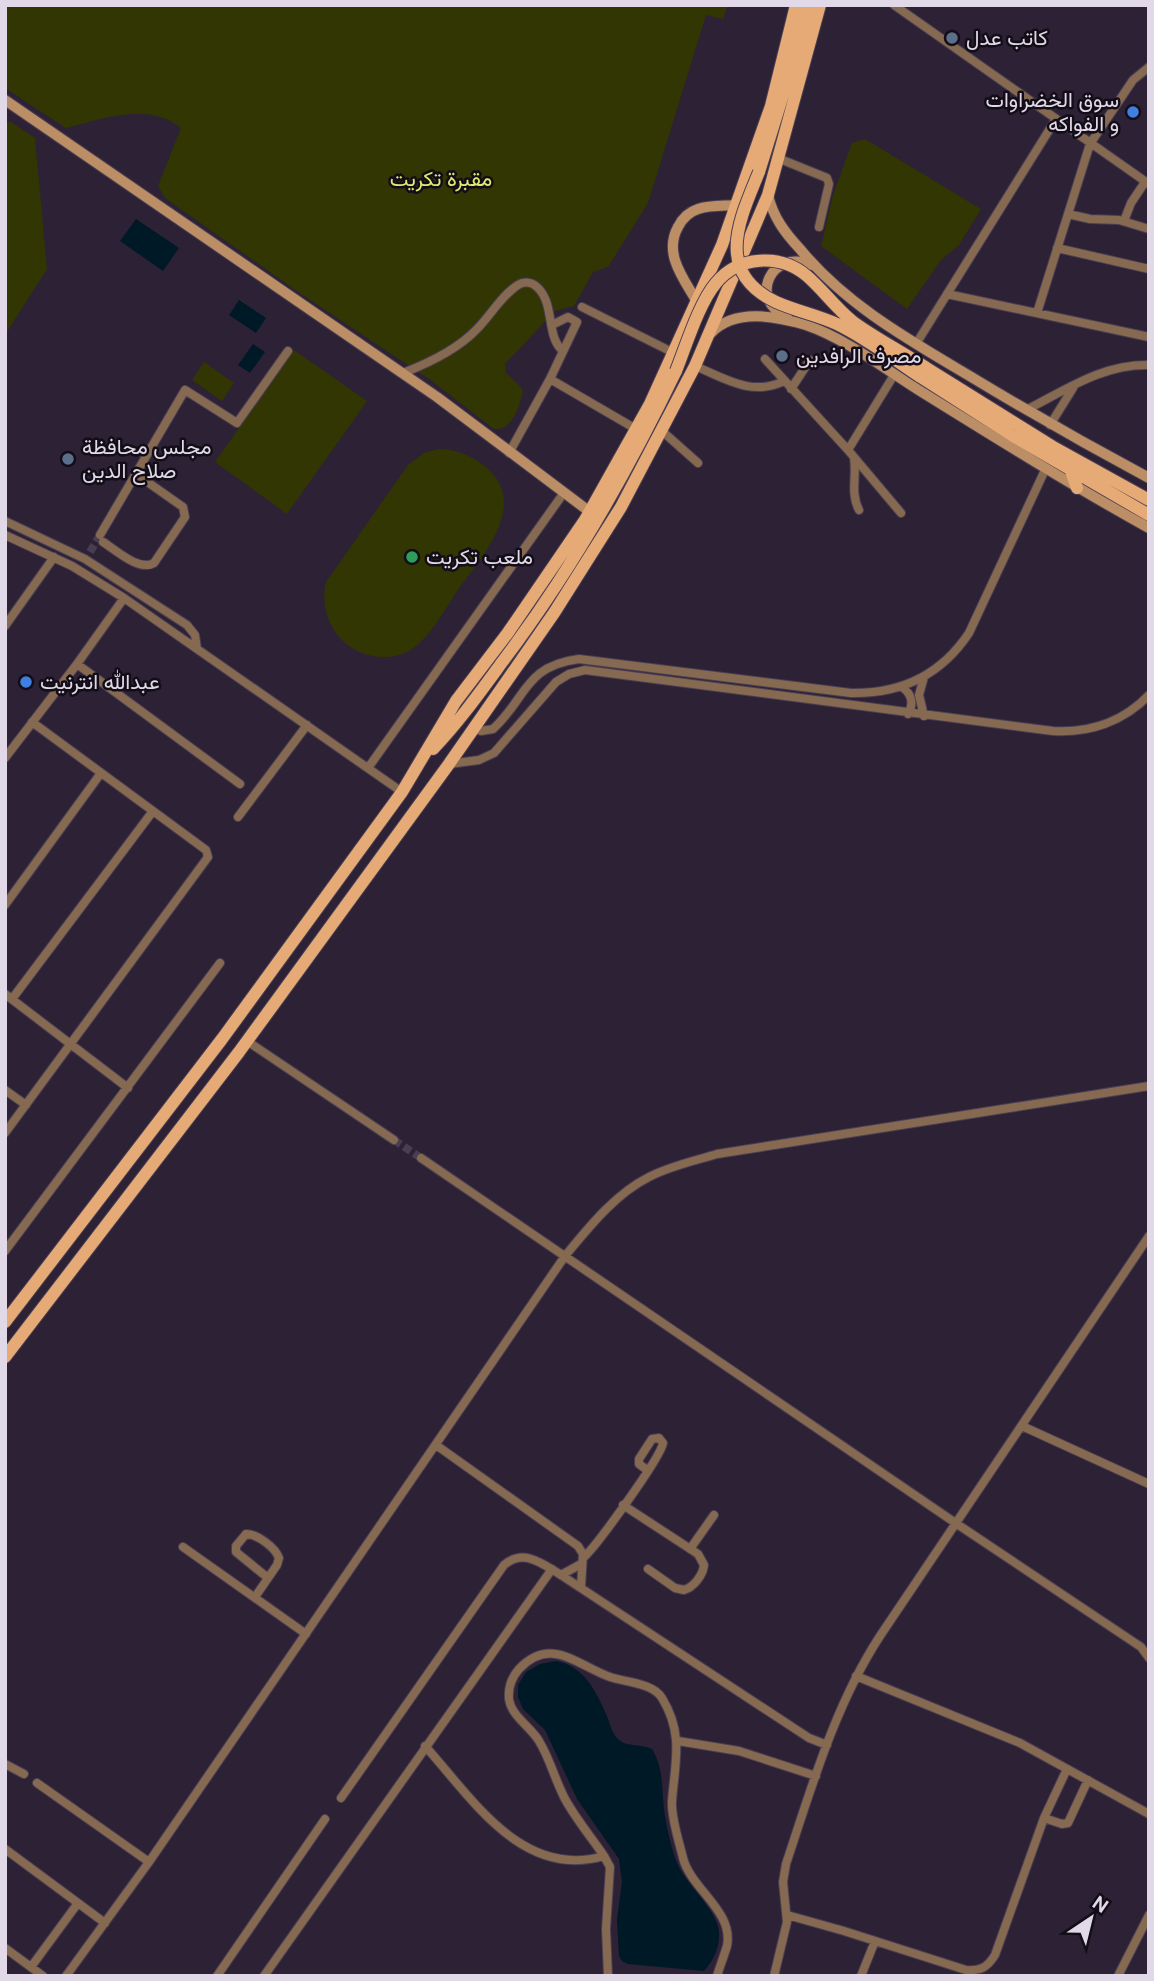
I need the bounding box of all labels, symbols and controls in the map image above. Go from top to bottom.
place label: كاتب عدل [966,24,1048,52]
marker: كاتب عدل [944,30,960,46]
place label: سوق الخضراوات و الفواكه [986,86,1119,138]
marker: سوق الخضراوات و الفواكه [1125,104,1141,120]
park label: مقبرة تكريت [390,165,492,193]
place label: مصرف الرافدين [796,342,921,370]
marker: مصرف الرافدين [774,348,790,364]
place label: مجلس محافظة صلاح الدين [82,433,211,485]
marker: مجلس محافظة صلاح الدين [60,451,76,467]
place label: ملعب تكريت [426,543,533,571]
marker: ملعب تكريت [404,549,420,565]
place label: عبدالله انترنيت [40,668,160,696]
marker: عبدالله انترنيت [18,674,34,690]
north arrow [1056,1883,1126,1953]
text: N [1088,1890,1113,1919]

